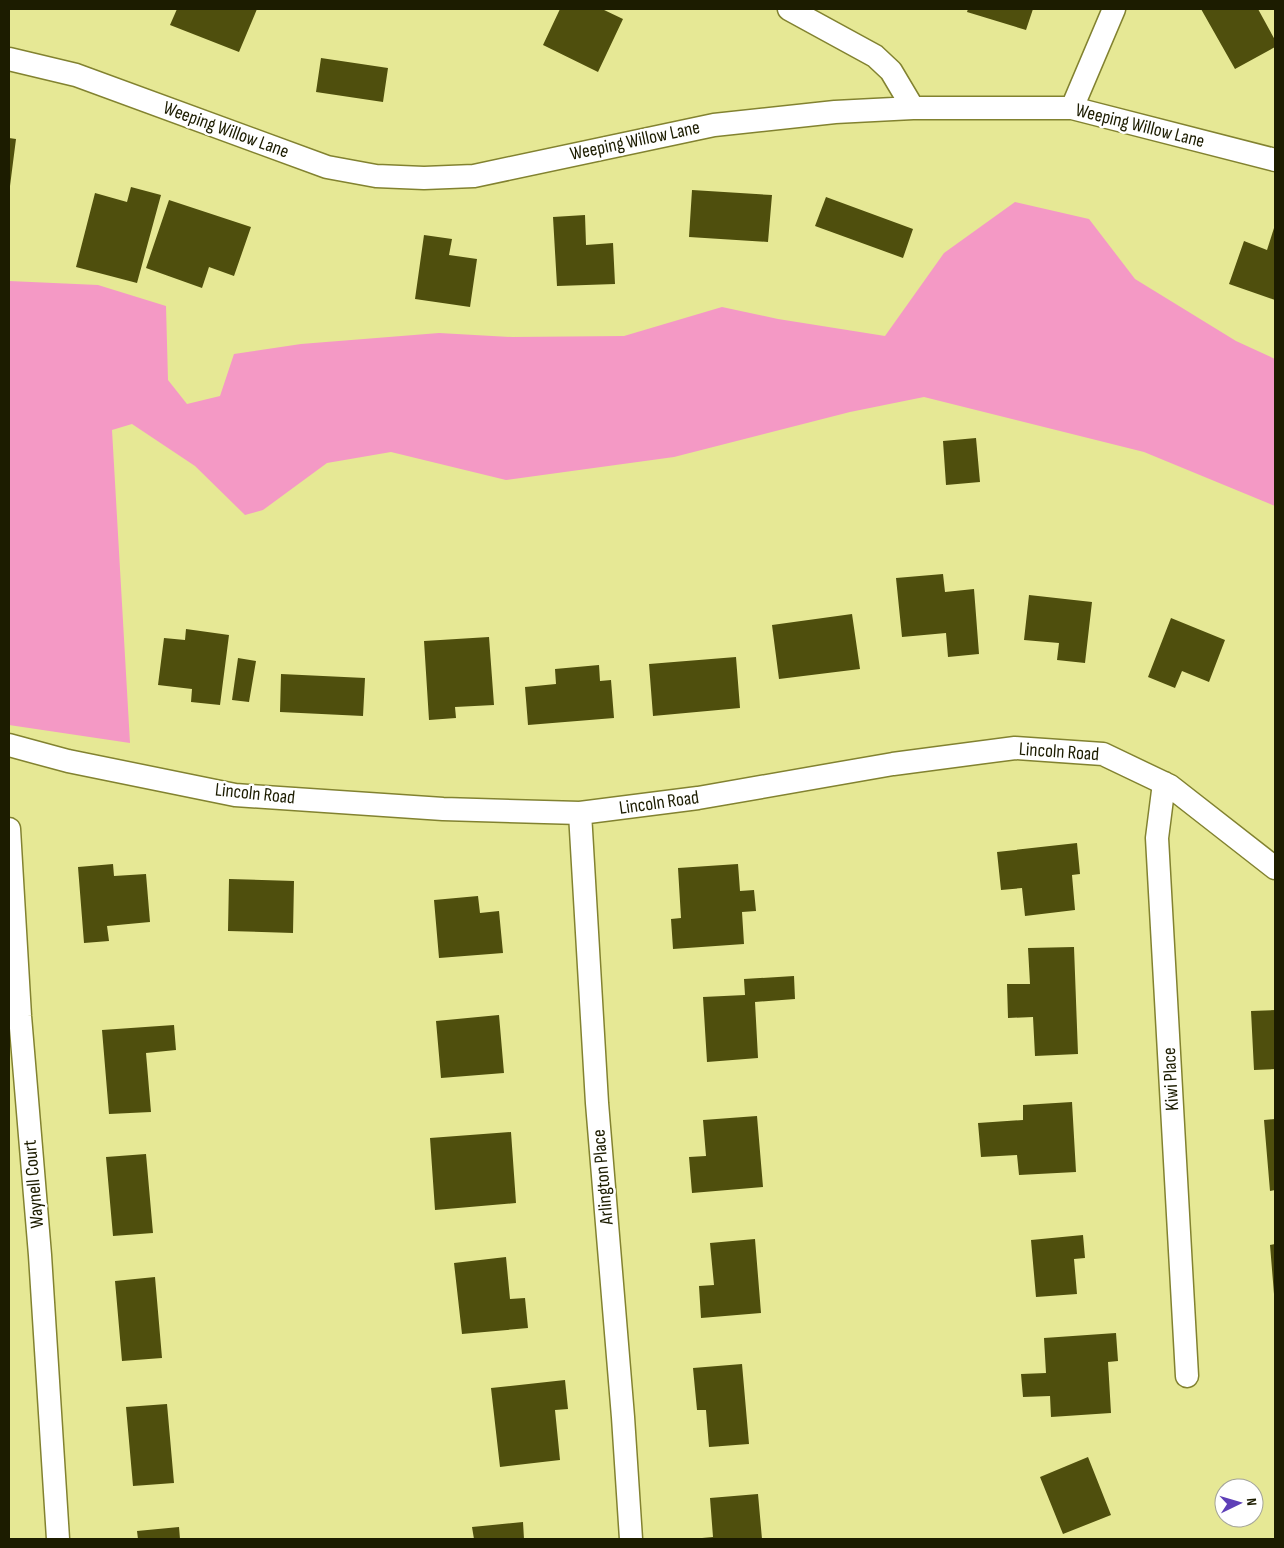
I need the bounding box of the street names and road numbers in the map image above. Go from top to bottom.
street label: Weeping Willow Lane [160,97,292,163]
street label: Weeping Willow Lane [1073,99,1207,153]
street label: Weeping Willow Lane [568,116,702,166]
street label: Lincoln Road [1018,738,1100,766]
street label: Lincoln Road [214,778,296,810]
street label: Lincoln Road [618,786,700,820]
street label: Kiwi Place [1158,1047,1184,1111]
street label: Arlington Place [587,1128,619,1227]
street label: Waynell Court [19,1139,49,1229]

